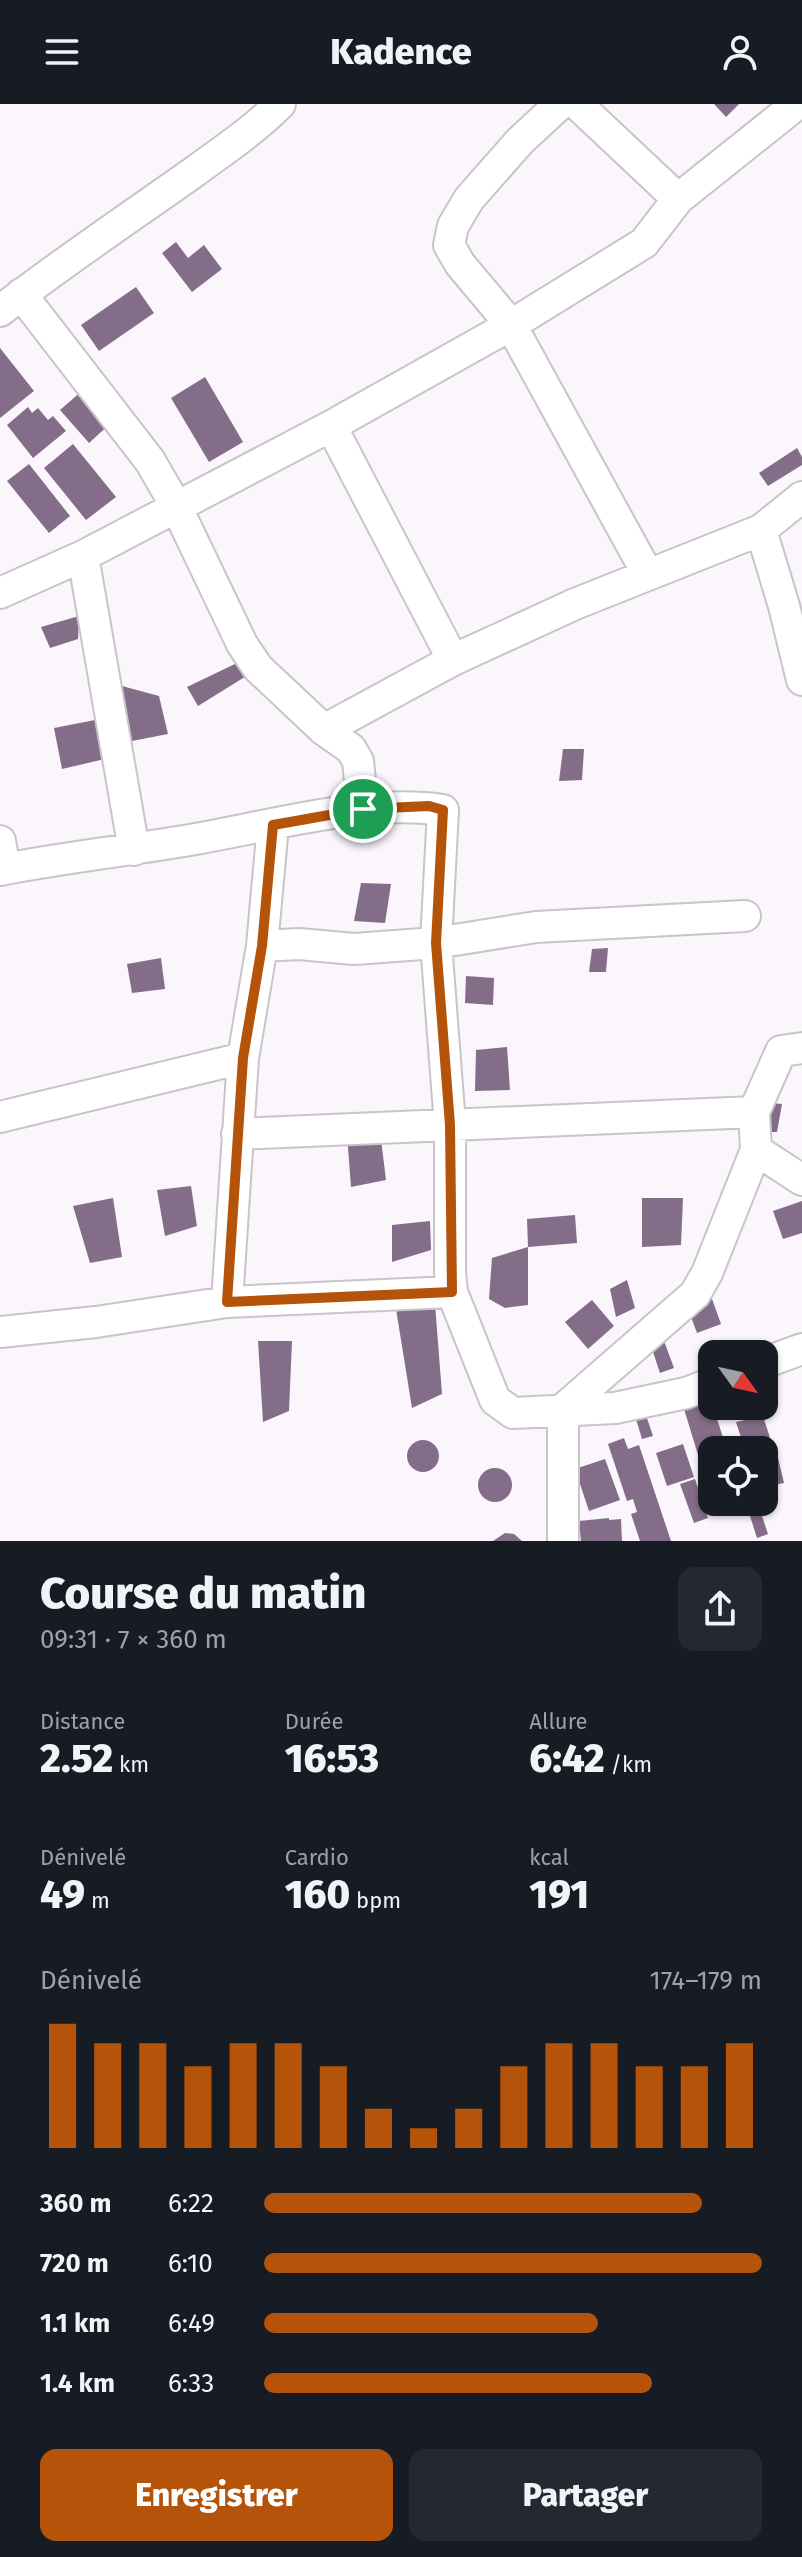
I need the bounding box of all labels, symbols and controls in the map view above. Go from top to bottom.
icon: menu [40,30,84,74]
text: Kadence [330,30,472,74]
icon: person [718,30,762,74]
pin [329,775,397,843]
icon: arrive [341,787,385,831]
north arrow [698,1340,778,1420]
map controls [698,1340,778,1516]
button: locate [698,1436,778,1516]
text: Course du matin [40,1567,366,1620]
button: share [678,1567,762,1651]
text: 09:31 · 7 × 360 m [40,1624,227,1655]
text: Distance [40,1708,125,1735]
text: Durée [285,1708,343,1735]
text: Allure [529,1708,587,1735]
text: 2.52 [40,1735,113,1783]
text: 16:53 [285,1735,379,1783]
text: 6:42 [529,1735,605,1783]
text: km [113,1751,149,1778]
text: /km [605,1751,652,1778]
text: Dénivelé [40,1844,126,1871]
text: Cardio [285,1844,349,1871]
text: kcal [529,1844,569,1871]
text: 49 [40,1871,85,1919]
text: 160 [285,1871,350,1919]
text: 191 [529,1871,589,1919]
text: m [85,1887,110,1914]
text: bpm [350,1887,401,1914]
text: Dénivelé [40,1965,142,1996]
text: 174–179 m [650,1965,762,1996]
text: 360 m [40,2188,112,2219]
text: 6:22 [168,2188,214,2219]
text: 720 m [40,2248,109,2279]
text: 6:10 [168,2248,213,2279]
text: 1.1 km [40,2308,110,2339]
text: 6:49 [168,2308,215,2339]
text: 1.4 km [40,2368,115,2399]
text: 6:33 [168,2368,214,2399]
button: Enregistrer [40,2449,393,2541]
button: Partager [409,2449,762,2541]

